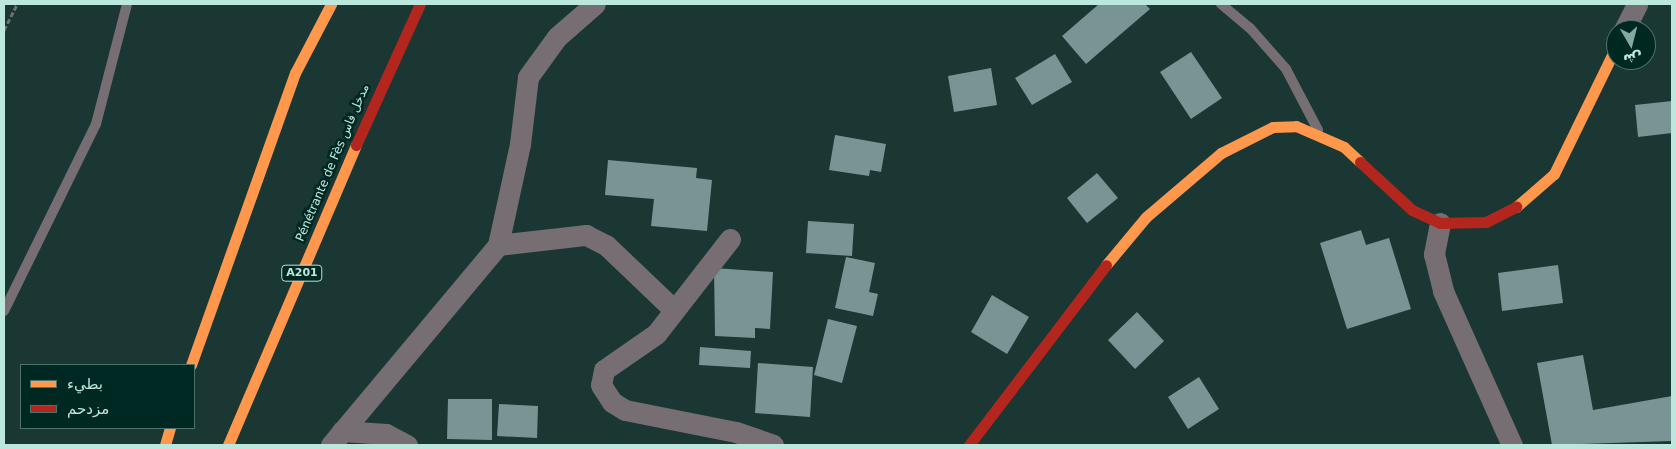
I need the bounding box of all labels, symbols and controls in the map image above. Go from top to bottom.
north arrow [1606,20,1656,70]
text: ش [1622,50,1644,68]
street label: Pénétrante de Fès مدخل فاس [293,82,373,244]
road number: A201 [281,264,323,282]
legend [20,364,195,429]
text: بطيء [67,375,103,393]
text: مزدحم [67,400,109,418]

